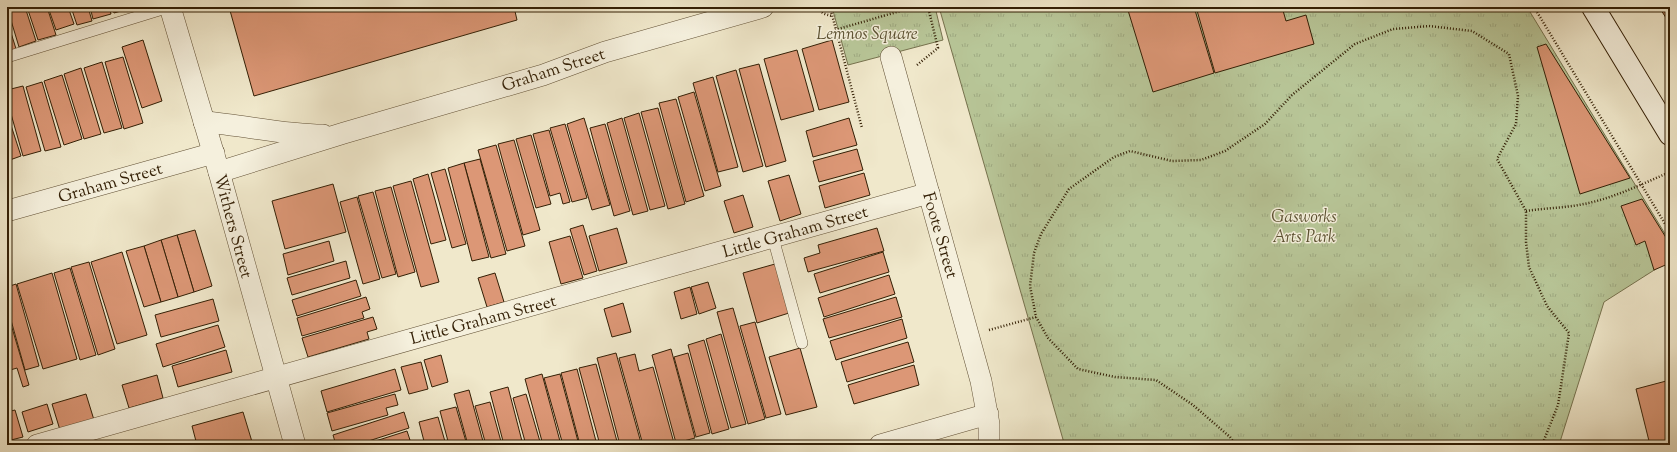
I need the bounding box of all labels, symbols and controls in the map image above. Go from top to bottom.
park label: Lemnos Square [816,23,918,47]
street label: Graham Street [499,43,609,99]
street label: Graham Street [56,158,166,210]
street label: Withers Street [207,172,258,281]
street label: Foote Street [915,189,963,282]
street label: Little Graham Street [720,201,871,265]
park label: Gasworks Arts Park [1271,206,1337,250]
street label: Little Graham Street [408,290,559,352]

